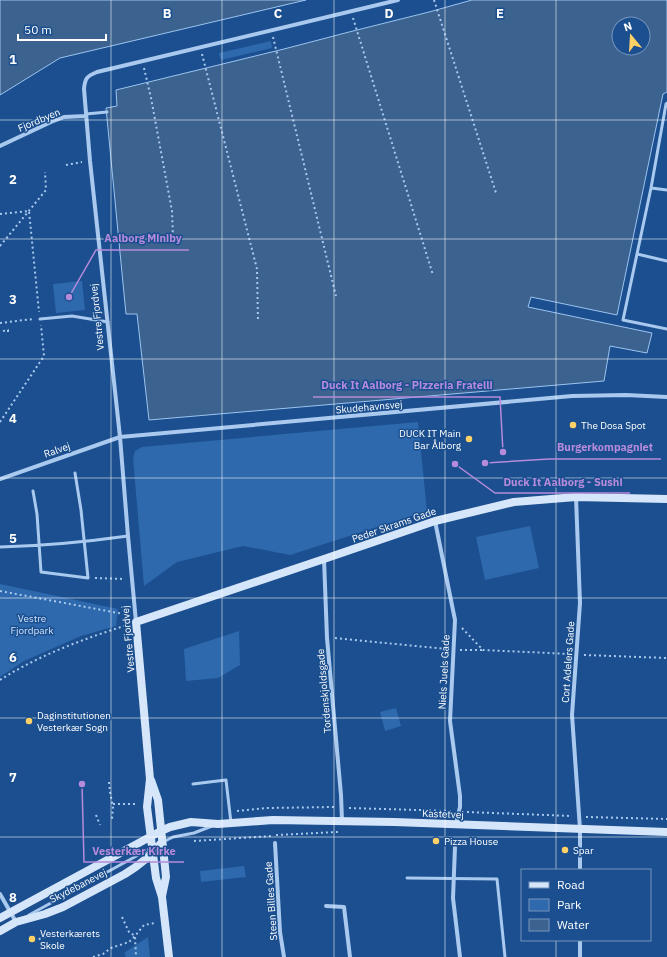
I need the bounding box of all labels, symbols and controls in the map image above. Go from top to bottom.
text: B [163,5,172,22]
text: C [274,5,283,22]
text: D [384,5,394,22]
text: E [496,5,504,22]
scale bar [18,16,106,42]
north arrow [611,16,651,56]
text: N [622,19,634,34]
text: 50 m [24,22,52,37]
text: 1 [9,51,17,68]
street label: Fjordbyen [16,105,62,135]
text: 2 [9,171,17,188]
callout: Aalborg Miniby [96,227,189,250]
text: Aalborg Miniby [104,231,182,245]
street label: Vestre Fjordvej [87,283,107,351]
text: 3 [9,291,17,308]
callout: Duck It Aalborg - Pizzeria Fratelli [313,374,500,397]
text: Duck It Aalborg - Pizzeria Fratelli [321,378,493,392]
street label: Skudehavnsvej [335,398,403,416]
text: 4 [9,410,17,427]
place label: The Dosa Spot [581,419,646,432]
marker: The Dosa Spot [568,420,578,430]
place label: DUCK IT Main Bar Ålborg [399,427,462,452]
marker: DUCK IT Main Bar Ålborg [464,434,474,444]
callout: Burgerkompagniet [549,436,661,459]
street label: Ralvej [42,439,72,461]
text: Burgerkompagniet [557,440,653,454]
callout: Duck It Aalborg - Sushi [495,470,630,493]
text: Duck It Aalborg - Sushi [503,475,623,489]
street label: Peder Skrams Gade [350,504,438,546]
text: 5 [9,530,17,547]
street label: Vestre Fjordvej [119,605,137,673]
park label: Vestre Fjordpark [10,612,54,637]
street label: Cort Adelers Gade [559,620,577,703]
street label: Niels Juels Gade [436,634,452,710]
street label: Tordenskjoldsgade [314,648,334,734]
text: 6 [9,649,17,666]
place label: Daginstitutionen Vesterkær Sogn [37,709,111,734]
marker: Daginstitutionen Vesterkær Sogn [24,716,34,726]
text: 7 [9,769,17,786]
street label: Kastetvej [422,807,464,821]
place label: Pizza House [444,835,499,848]
marker: Pizza House [431,836,441,846]
callout: Vesterkær Kirke [84,839,184,862]
text: Vesterkær Kirke [92,844,176,858]
place label: Spar [573,844,594,857]
marker: Spar [560,845,570,855]
street label: Steen Billes Gade [262,861,280,941]
street label: Skydebanevej [47,866,109,906]
legend [521,869,651,941]
text: Road [557,877,585,892]
text: 8 [9,889,17,906]
text: Park [557,897,582,912]
text: Water [557,917,590,932]
place label: Vesterkærets Skole [40,927,100,952]
marker: Vesterkærets Skole [27,934,37,944]

